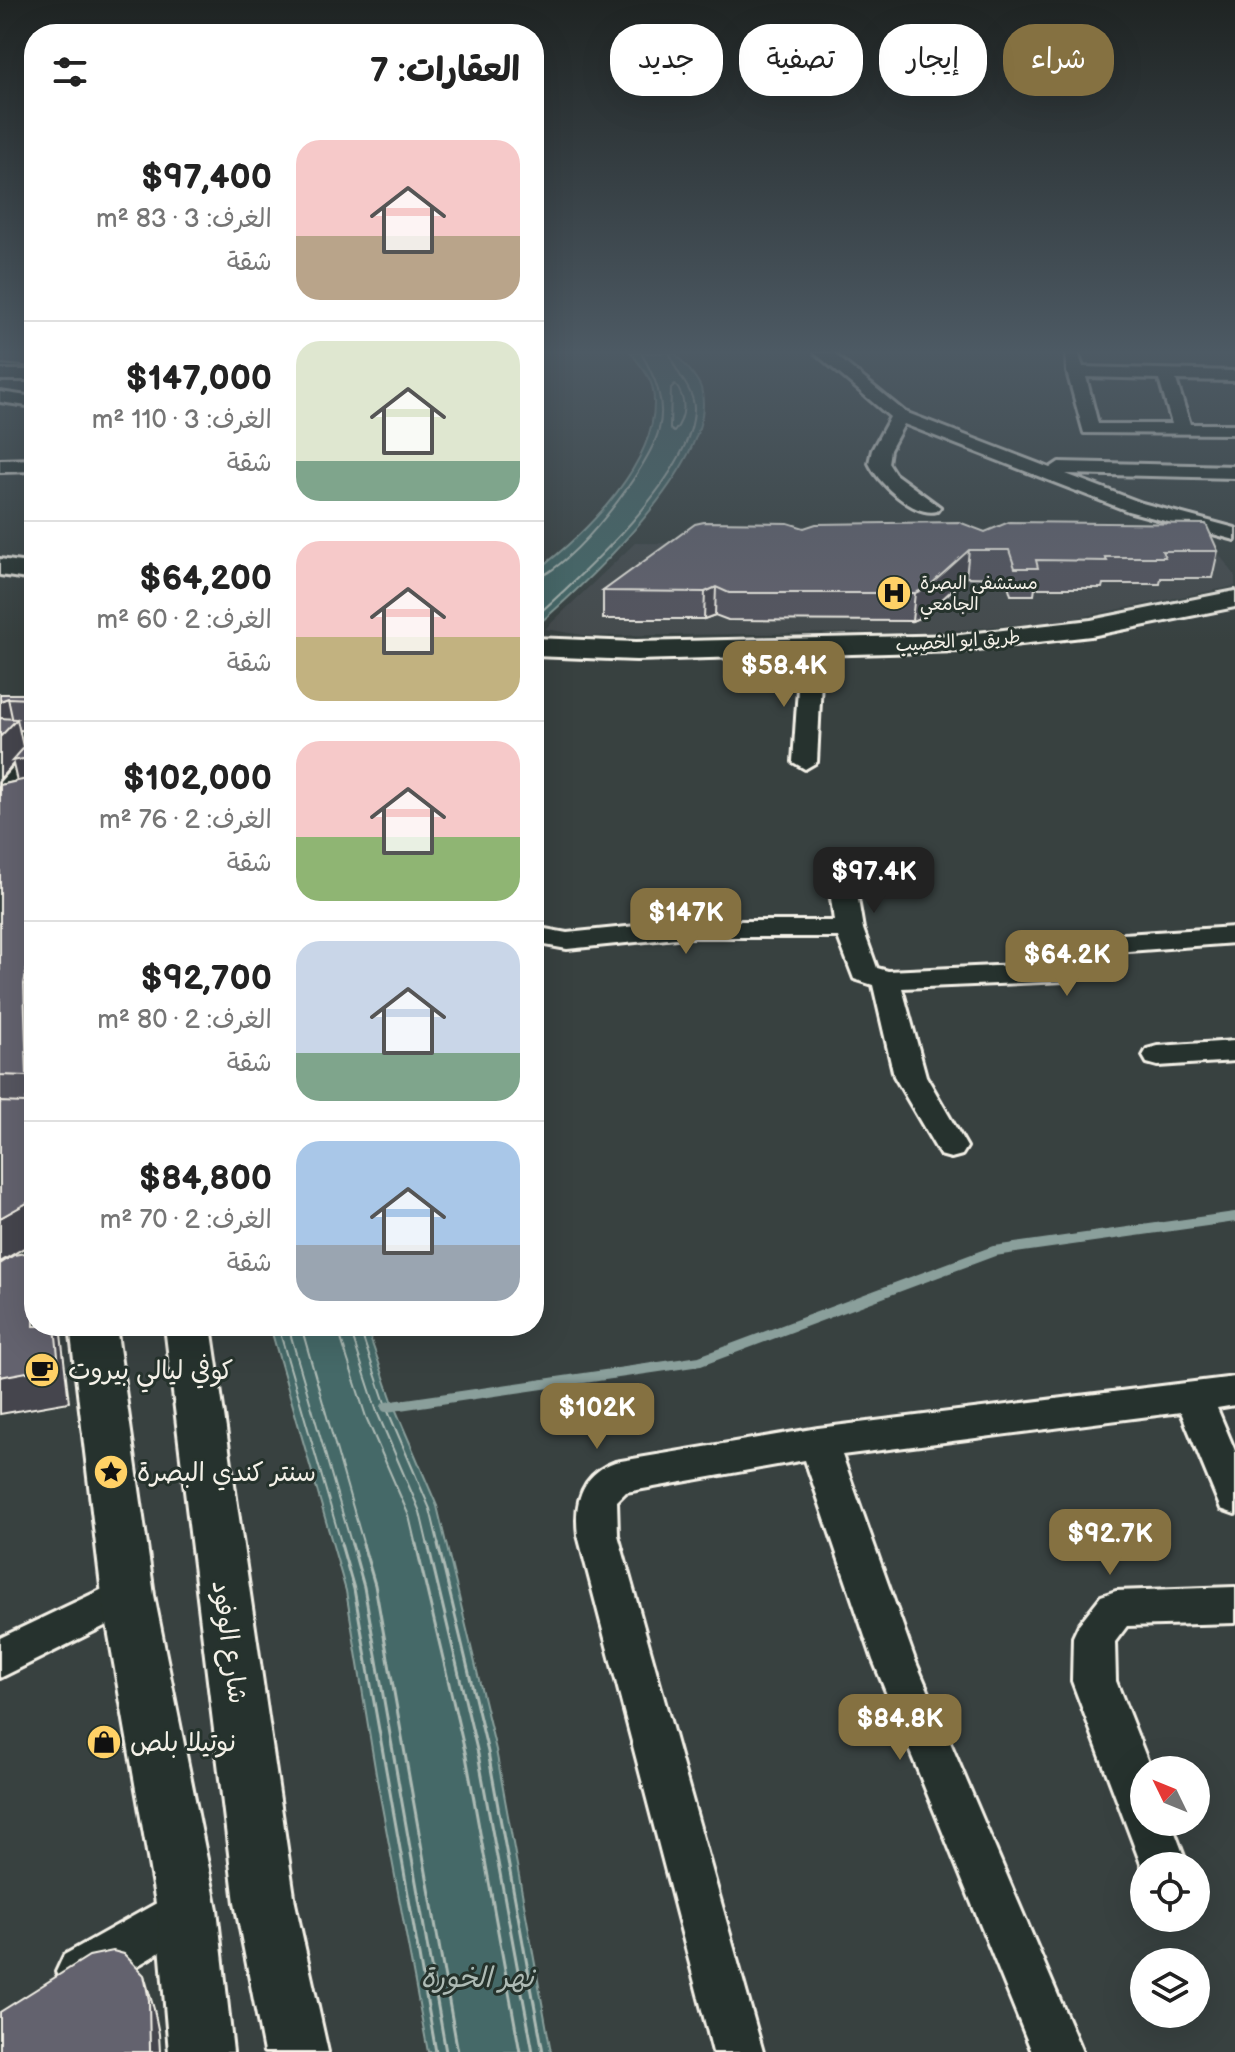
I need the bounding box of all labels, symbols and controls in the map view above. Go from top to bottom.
chip: جديد [610,24,723,96]
chip: تصفية [739,24,863,96]
chip: إيجار [879,24,987,96]
chip: شراء [1003,24,1114,96]
icon: filters [48,50,92,94]
text: العقارات: 7 [370,50,520,91]
text: $97,400 [141,157,272,198]
icon: home [360,172,456,268]
text: الغرف: 3 · 83 m² [96,204,272,235]
text: شقة [227,247,272,278]
text: $147,000 [125,358,272,399]
icon: home [360,373,456,469]
text: الغرف: 3 · 110 m² [92,405,272,436]
text: شقة [227,448,272,479]
text: $64,200 [139,558,272,599]
icon: home [360,573,456,669]
place label: مستشفى البصرة الجامعي [920,573,1038,620]
hospital icon: مستشفى البصرة الجامعي [875,574,913,612]
text: الغرف: 2 · 60 m² [97,605,272,636]
street label: طريق ابو الخصيب [895,627,1021,656]
pin: $58.4K [719,641,849,709]
text: شقة [227,648,272,679]
text: $58.4K [741,651,827,682]
text: $102,000 [123,758,272,799]
icon: home [360,773,456,869]
text: الغرف: 2 · 76 m² [99,805,272,836]
pin: $97.4K [809,847,939,915]
text: شقة [227,848,272,879]
text: $97.4K [831,857,917,888]
pin: $147K [630,888,742,956]
text: $147K [648,898,724,929]
pin: $64.2K [1002,930,1132,998]
text: $64.2K [1023,940,1111,971]
text: $92,700 [141,958,272,999]
icon: home [360,973,456,1069]
text: الغرف: 2 · 80 m² [97,1005,272,1036]
text: شقة [227,1048,272,1079]
text: $84,800 [139,1158,272,1199]
icon: home [360,1173,456,1269]
text: الغرف: 2 · 70 m² [100,1205,272,1236]
text: شقة [227,1248,272,1279]
cafe icon: كوفي ليالي بيروت [23,1351,61,1389]
place label: كوفي ليالي بيروت [68,1354,233,1393]
pin: $102K [541,1383,653,1451]
text: $102K [558,1393,636,1424]
place icon: سنتر كندي البصرة [92,1453,130,1491]
place label: سنتر كندي البصرة [137,1458,316,1491]
pin: $92.7K [1045,1509,1175,1577]
text: $92.7K [1067,1519,1153,1550]
street label: شارع الوفود [204,1579,252,1706]
pin: $84.8K [835,1694,965,1762]
text: $84.8K [856,1704,944,1735]
shop icon: نوتيلا بلص [85,1723,123,1761]
place label: نوتيلا بلص [130,1728,236,1759]
north arrow [1130,1756,1210,1836]
map controls [1130,1756,1210,2028]
button: locate [1130,1852,1210,1932]
button: layers [1130,1948,1210,2028]
water label: نهر الخورة [420,1962,537,1995]

